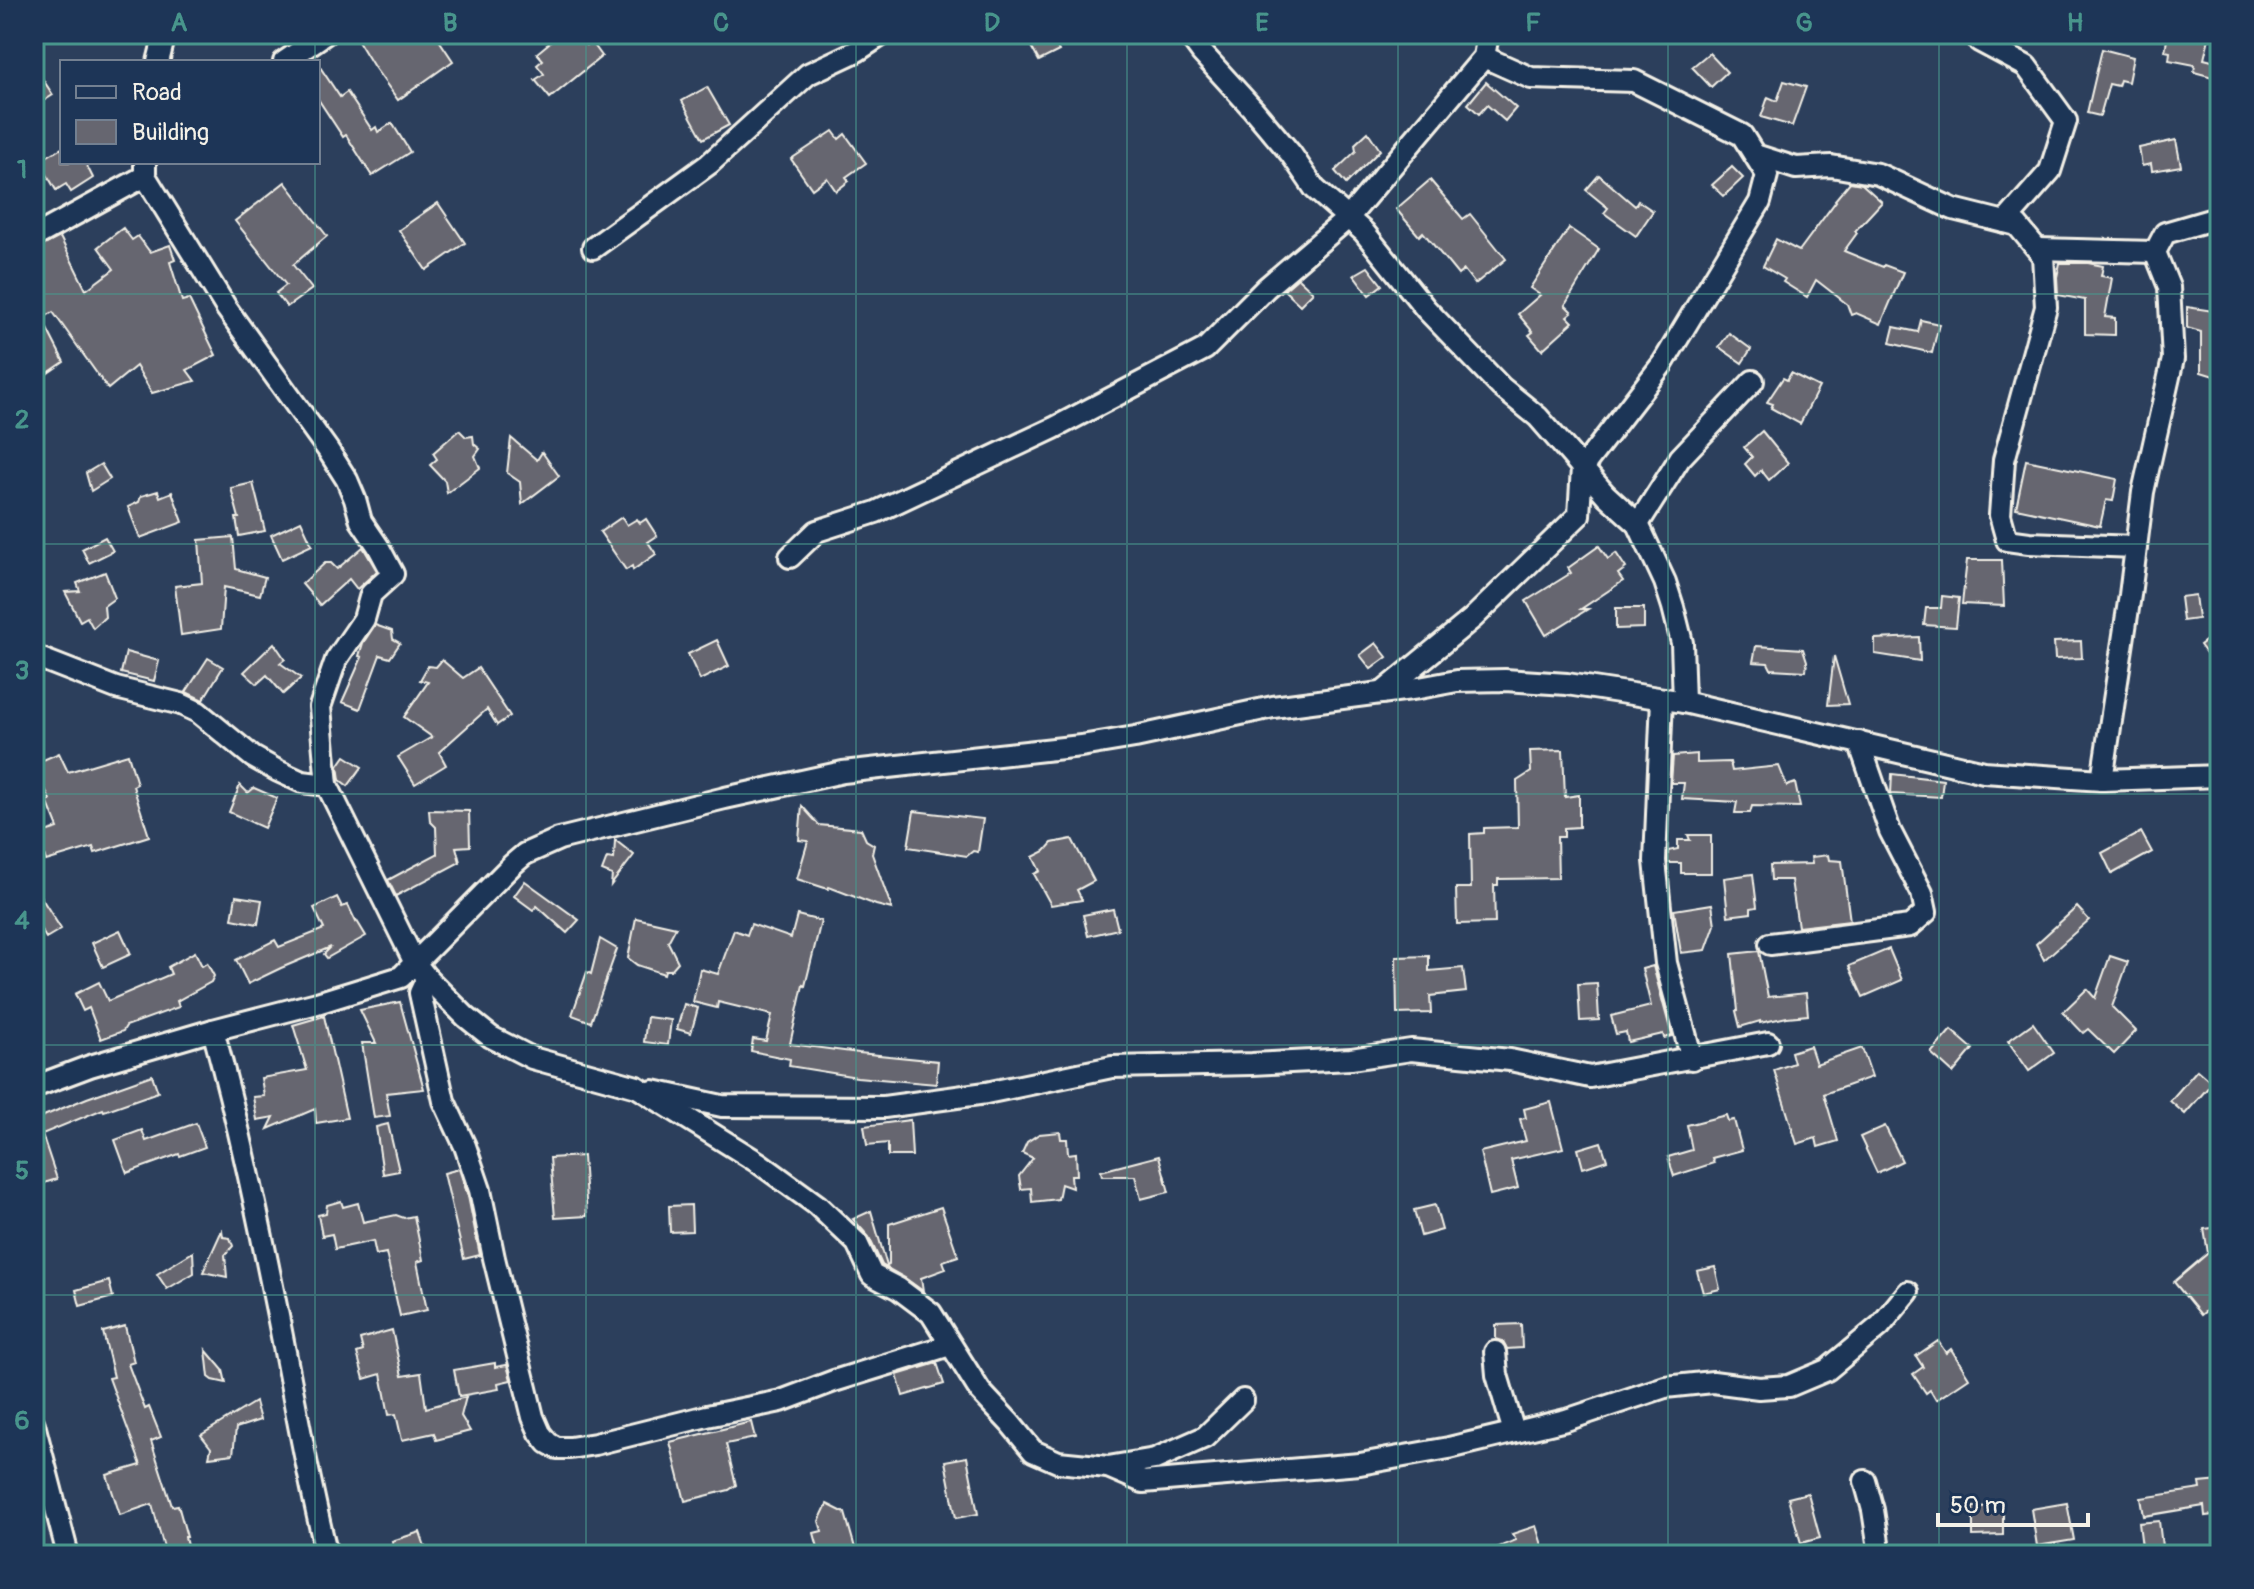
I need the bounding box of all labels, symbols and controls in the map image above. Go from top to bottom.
text: A [171,7,188,39]
text: B [443,7,457,39]
text: C [713,7,729,39]
text: D [984,7,1000,39]
text: E [1255,7,1269,39]
text: F [1525,7,1541,39]
text: G [1795,7,1813,39]
text: H [2067,7,2083,39]
legend [60,60,320,164]
text: Road [132,78,182,107]
text: Building [132,118,209,147]
text: 1 [17,154,27,186]
text: 2 [15,404,29,436]
text: 3 [15,655,29,687]
text: 4 [14,905,30,937]
text: 5 [15,1155,29,1187]
text: 6 [14,1405,30,1437]
scale bar [1938,1477,2088,1527]
text: 50 m [1950,1491,2006,1520]

